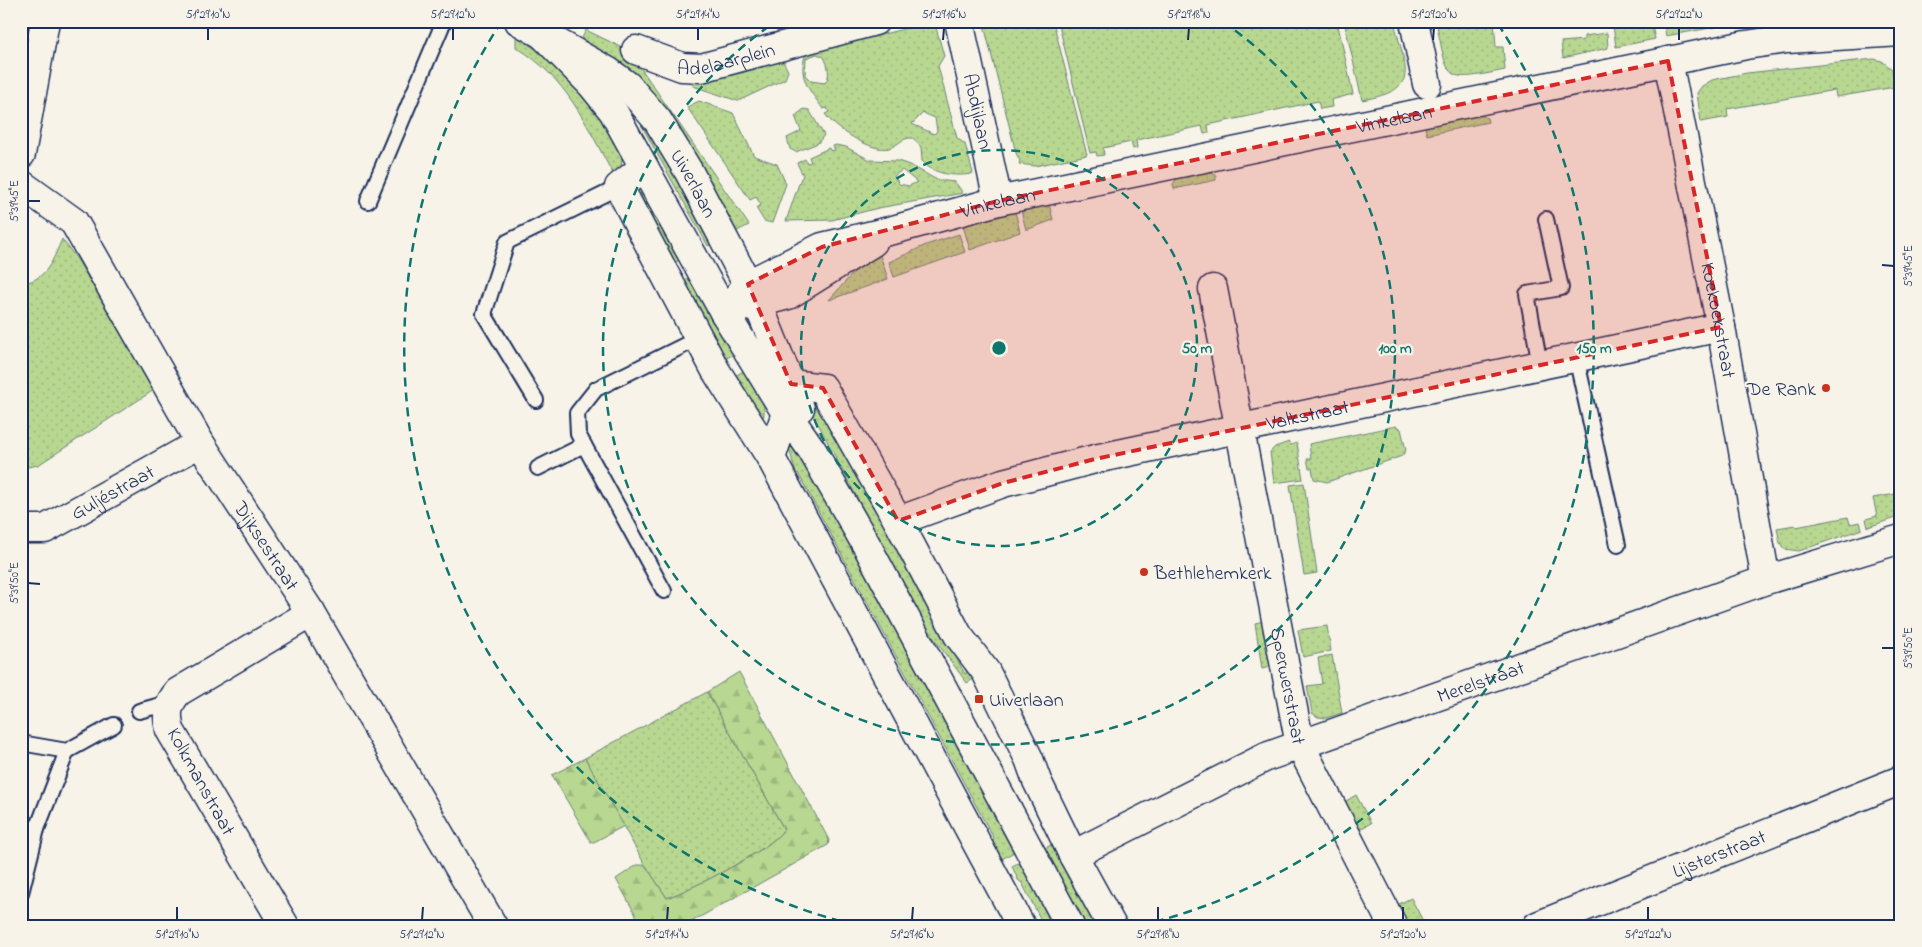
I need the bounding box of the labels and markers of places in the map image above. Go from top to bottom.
centre of rings [990,339,1008,357]
place label: De Rank [1746,376,1816,405]
marker: De Rank [1820,382,1832,394]
place label: Bethlehemkerk [1153,560,1272,589]
marker: Bethlehemkerk [1138,566,1150,578]
place label: Uiverlaan [989,687,1064,716]
marker: Uiverlaan [973,693,985,705]

